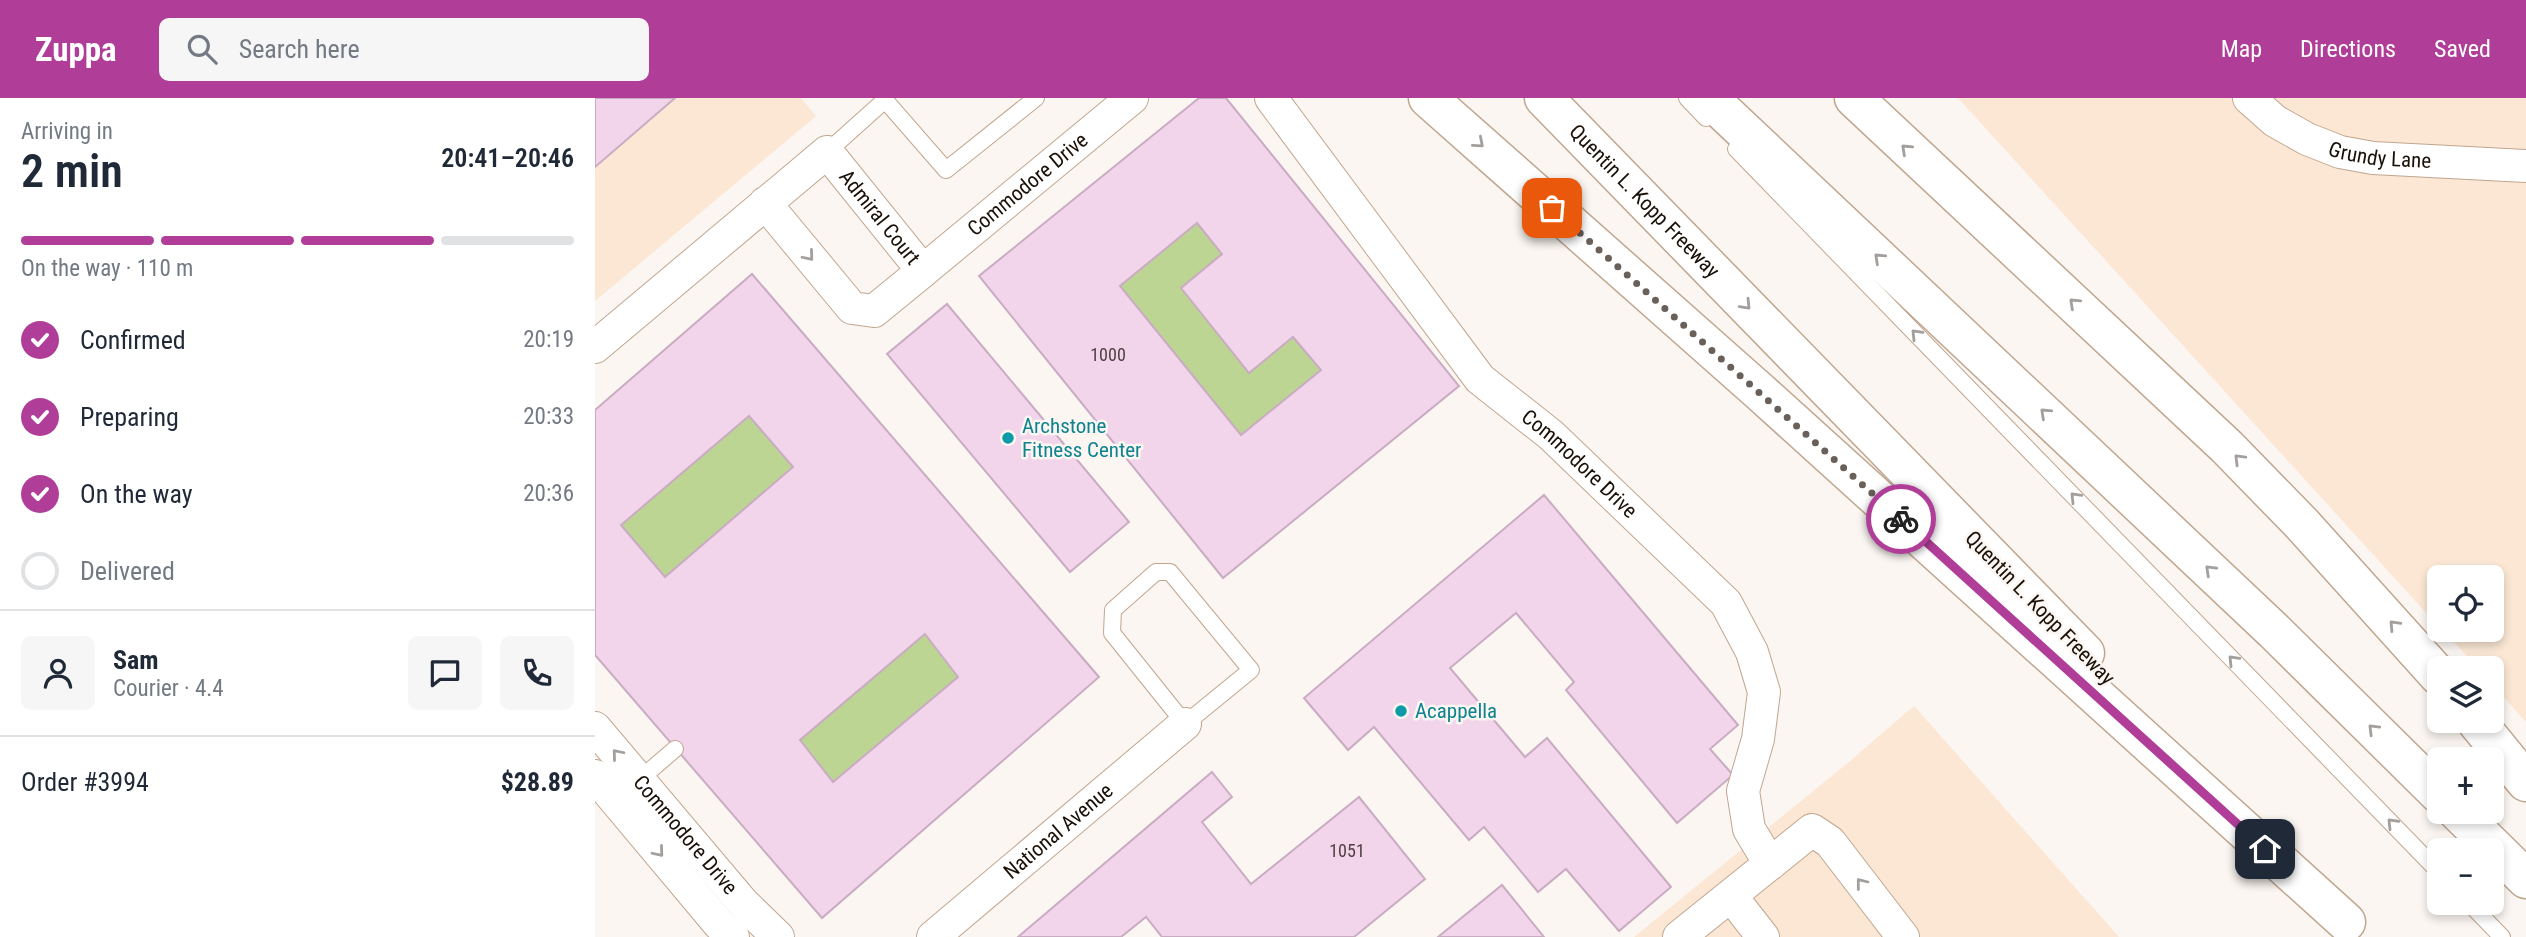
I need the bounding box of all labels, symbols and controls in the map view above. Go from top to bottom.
search box [159,18,649,81]
text: Zuppa [35,30,117,69]
icon: search [183,30,221,68]
text: Search here [239,34,360,64]
text: Map [2221,35,2262,63]
text: Directions [2300,35,2396,63]
text: Saved [2434,35,2491,63]
text: Arriving in [21,118,113,145]
street label: Quentin L. Kopp Freeway [1565,119,1725,283]
street label: Commodore Drive [963,128,1093,241]
one-way arrow [1471,135,1484,147]
street label: Grundy Lane [2325,137,2432,173]
text: 20:41–20:46 [441,143,574,173]
text: 2 min [21,144,123,198]
one-way arrow [1901,145,1914,157]
street label: Admiral Court [834,165,925,269]
pin [1522,178,1582,238]
icon: bag [1533,189,1571,227]
one-way arrow [801,248,813,261]
one-way arrow [1874,253,1887,266]
text: On the way · 110 m [21,255,193,282]
one-way arrow [1737,297,1750,310]
one-way arrow [2069,299,2082,311]
icon: check [21,321,59,359]
text: Confirmed [80,325,186,355]
text: 20:19 [523,326,574,353]
one-way arrow [1912,329,1925,342]
house number: 1000 [1090,344,1126,365]
icon: check [21,398,59,436]
text: Preparing [80,402,179,432]
text: 20:33 [523,403,574,430]
street label: Commodore Drive [1517,405,1642,523]
one-way arrow [2040,409,2053,422]
place label: Archstone Fitness Center [1022,414,1142,462]
marker: Archstone Fitness Center [1000,430,1016,446]
one-way arrow [2235,454,2248,467]
icon: check [21,475,59,513]
text: On the way [80,479,193,509]
text: 20:36 [523,480,574,507]
courier [1866,484,1936,554]
one-way arrow [2070,492,2083,505]
icon: bike [1882,500,1920,538]
street label: Quentin L. Kopp Freeway [1960,526,2120,690]
text: Delivered [80,556,175,586]
map controls [2427,565,2504,915]
button: locate [2427,565,2504,642]
one-way arrow [2205,566,2218,579]
one-way arrow [2390,620,2403,633]
button: person [21,636,95,710]
button: chat [408,636,482,710]
button: phone [500,636,574,710]
text: Sam [113,645,159,675]
one-way arrow [2229,655,2242,668]
button: layers [2427,656,2504,733]
text: Courier · 4.4 [113,675,224,702]
place label: Acappella [1415,699,1497,723]
marker: Acappella [1393,703,1409,719]
one-way arrow [2369,724,2382,737]
button: + [2427,747,2504,824]
one-way arrow [613,750,625,763]
text: Order #3994 [21,767,149,797]
text: $28.89 [501,767,574,797]
street label: Commodore Drive [628,770,743,899]
street label: National Avenue [999,778,1118,884]
one-way arrow [2387,818,2400,831]
pin [2235,819,2295,879]
icon: home [2246,830,2284,868]
button: − [2427,838,2504,915]
house number: 1051 [1329,840,1365,861]
one-way arrow [651,844,663,857]
one-way arrow [1857,878,1870,891]

